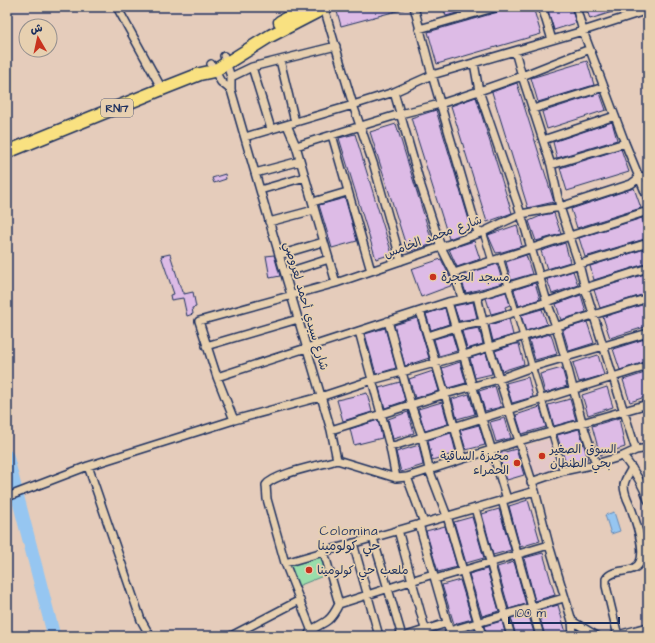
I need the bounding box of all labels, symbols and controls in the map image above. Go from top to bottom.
north arrow [18,18,58,58]
text: ش [29,20,44,37]
road number: RN17 [101,99,133,117]
street label: شارع محمد الخامس [382,211,484,263]
street label: شارع سيدي أحمد لعروصي [278,240,333,373]
place label: مسجد الحجرة [441,269,509,286]
marker: مسجد الحجرة [428,272,438,282]
place label: السوق الصغير بحي الطنطان [549,441,617,474]
place label: مخبزة الساقية الحمراء [440,448,509,479]
marker: السوق الصغير بحي الطنطان [537,451,547,461]
marker: مخبزة الساقية الحمراء [512,458,522,468]
district label: Colomina حي كولومينا [317,522,381,557]
place label: ملعب حي كولومينا [317,562,408,581]
marker: ملعب حي كولومينا [304,565,314,575]
scale bar [509,599,619,625]
text: 100 m [515,605,546,622]

